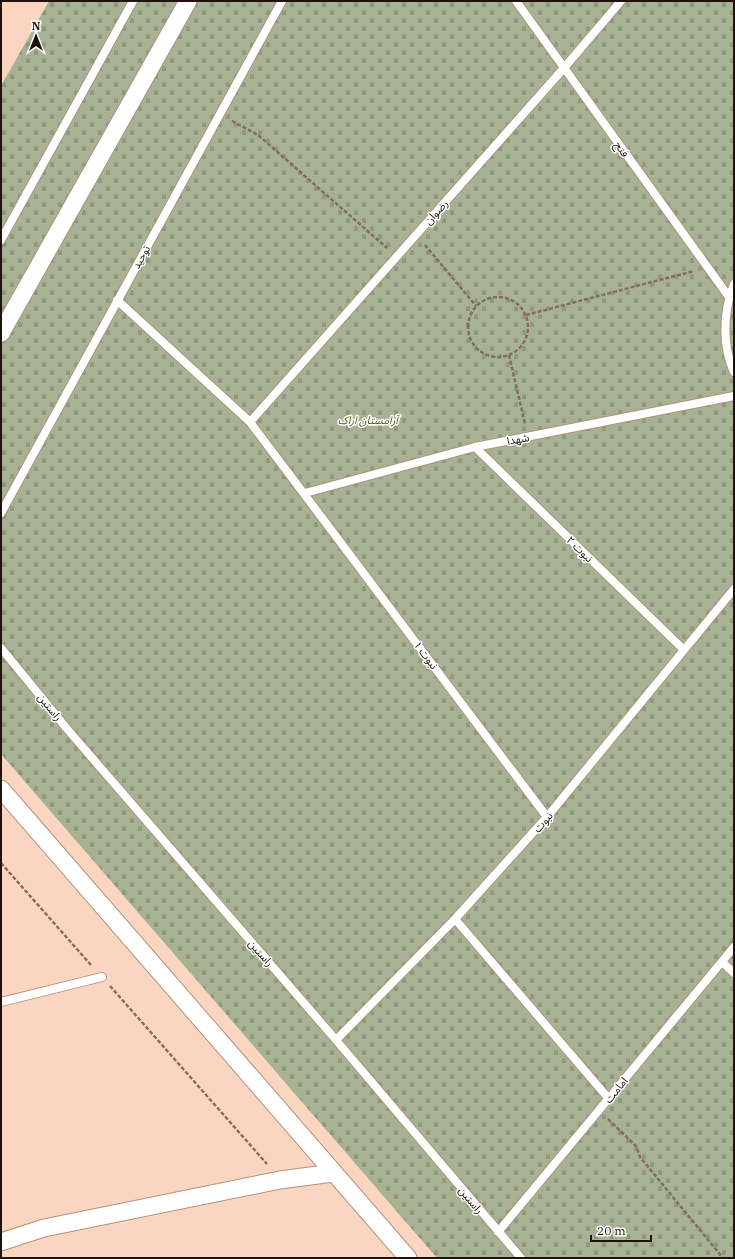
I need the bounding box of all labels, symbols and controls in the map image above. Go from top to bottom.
north arrow [16,16,56,56]
text: N [32,19,41,33]
street label: فتح [611,138,632,160]
street label: رضوان [421,197,451,227]
street label: توحید [129,243,153,271]
park label: آرامستان اراک [338,413,401,427]
street label: شهدا [506,430,531,448]
street label: نبوت ۲ [564,533,596,565]
street label: نبوت ۱ [411,638,441,672]
street label: راستین [35,690,65,724]
street label: نبوت [530,809,556,835]
street label: راستین [245,937,277,969]
street label: امامت [601,1074,631,1106]
street label: راستین [456,1184,486,1217]
scale bar [591,1217,651,1243]
text: 20 m [597,1223,626,1238]

